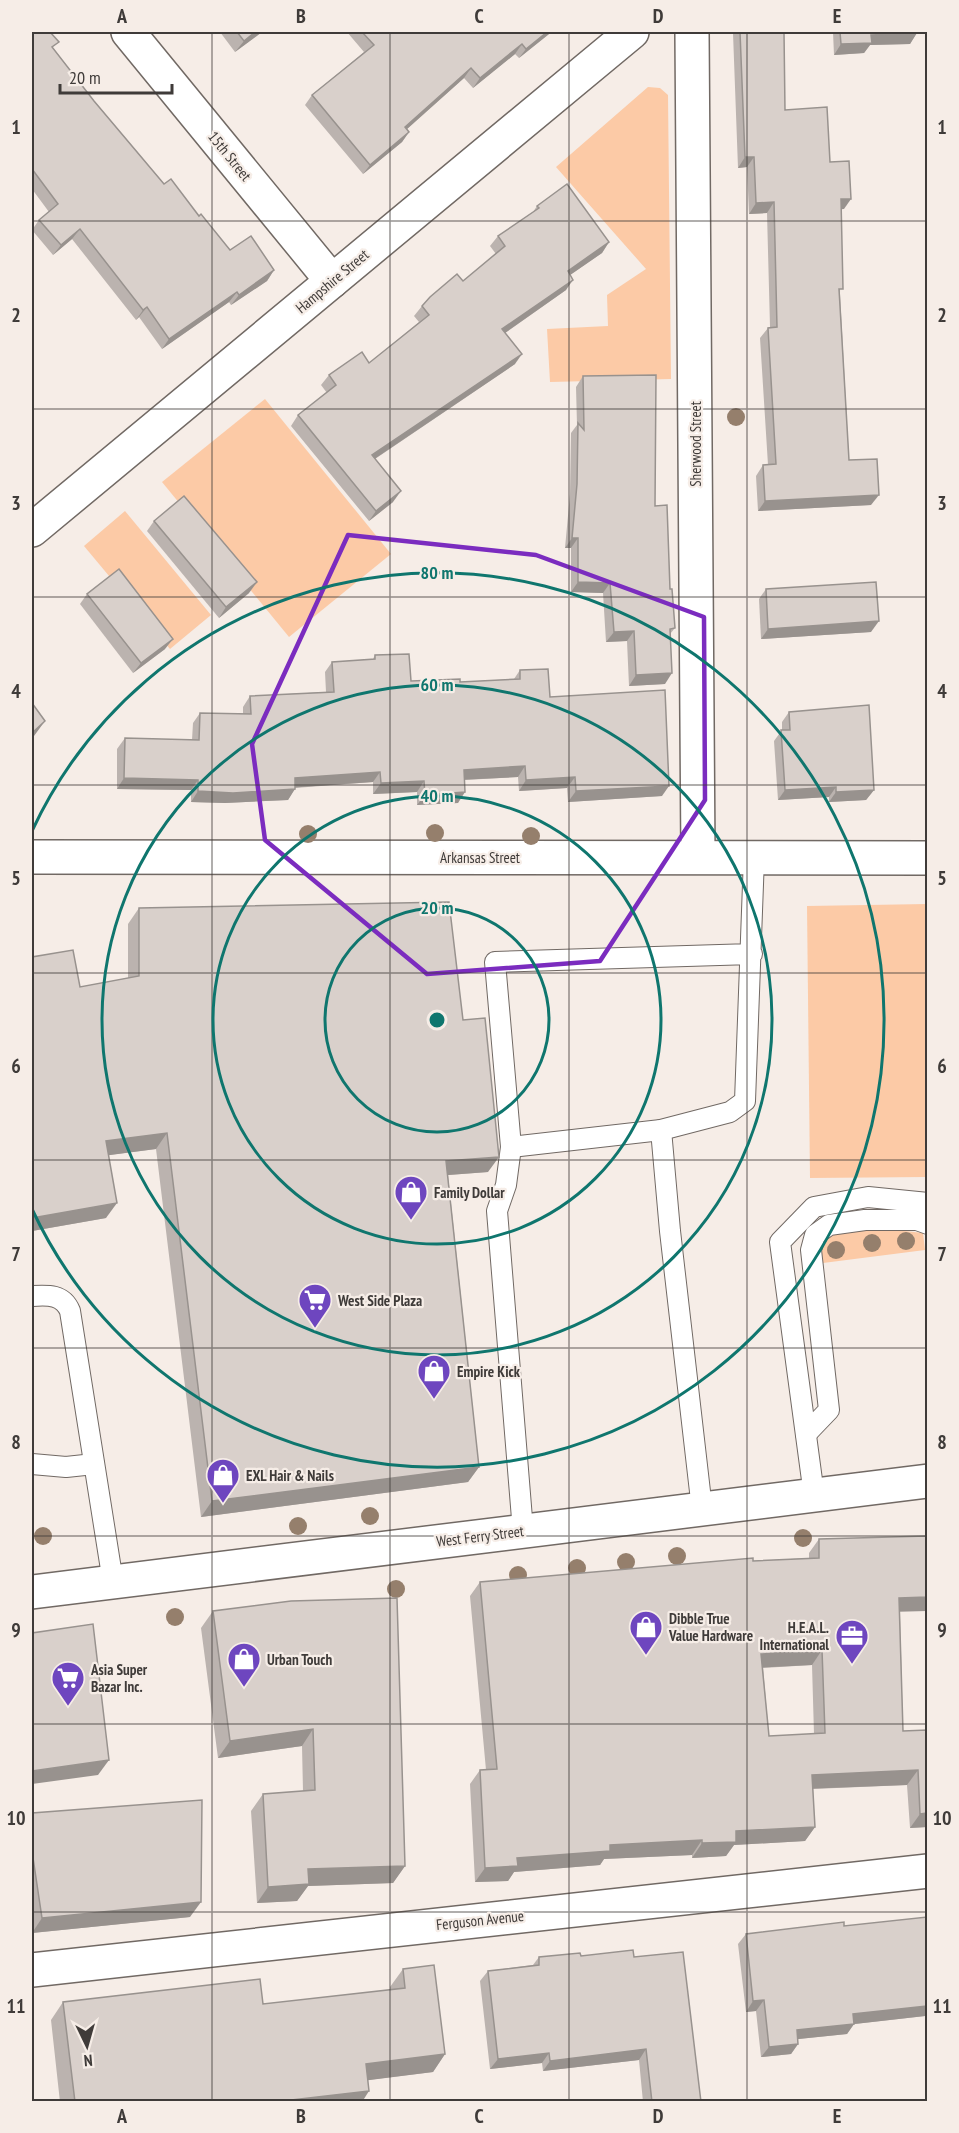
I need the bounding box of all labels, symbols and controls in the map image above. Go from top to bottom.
text: A [116,3,128,29]
text: B [296,3,306,29]
text: C [474,3,484,29]
text: D [653,3,664,29]
text: E [833,3,841,29]
scale bar [60,57,172,95]
text: 20 m [69,66,101,89]
text: 1 [11,114,21,140]
text: 1 [937,114,947,140]
street label: 15th Street [204,127,256,185]
street label: Hampshire Street [291,245,373,317]
text: 2 [11,302,21,328]
text: 2 [937,302,947,328]
street label: Sherwood Street [686,401,705,487]
text: 3 [11,490,21,516]
text: 3 [937,490,947,516]
text: 80 m [421,561,453,584]
text: 60 m [421,673,453,696]
text: 4 [11,678,21,704]
text: 4 [937,678,947,704]
text: 40 m [421,784,453,807]
street label: Arkansas Street [440,848,520,867]
text: 5 [11,865,21,891]
text: 5 [937,865,947,891]
text: 20 m [421,896,453,919]
centre of rings [427,1010,447,1030]
text: 6 [11,1053,21,1079]
text: 6 [937,1053,947,1079]
shop icon: Family Dollar [393,1174,429,1221]
place label: Family Dollar [434,1183,505,1202]
text: 7 [11,1241,21,1267]
text: 7 [937,1241,947,1267]
supermarket icon: West Side Plaza [297,1282,333,1329]
place label: West Side Plaza [337,1291,422,1310]
shop icon: Empire Kick [416,1353,452,1400]
place label: Empire Kick [457,1362,521,1381]
text: 8 [11,1429,21,1455]
text: 8 [937,1429,947,1455]
shop icon: EXL Hair & Nails [205,1457,241,1504]
place label: EXL Hair & Nails [246,1466,334,1485]
street label: West Ferry Street [435,1521,525,1551]
shop icon: Dibble True Value Hardware [628,1609,664,1656]
place label: Dibble True Value Hardware [668,1609,753,1645]
text: 9 [11,1617,21,1643]
text: 9 [937,1617,947,1643]
place label: H.E.A.L. International [760,1618,829,1654]
office icon: H.E.A.L. International [834,1618,870,1665]
shop icon: Urban Touch [226,1641,262,1688]
place label: Urban Touch [267,1650,332,1669]
supermarket icon: Asia Super Bazar Inc. [50,1660,86,1707]
place label: Asia Super Bazar Inc. [90,1660,148,1696]
text: 10 [6,1805,26,1831]
text: 10 [932,1805,952,1831]
street label: Ferguson Avenue [435,1906,525,1934]
text: 11 [6,1993,26,2019]
text: 11 [932,1993,952,2019]
north arrow [57,2016,117,2076]
text: N [83,2051,93,2071]
text: A [116,2103,128,2129]
text: B [296,2103,306,2129]
text: C [474,2103,484,2129]
text: D [653,2103,664,2129]
text: E [833,2103,841,2129]

